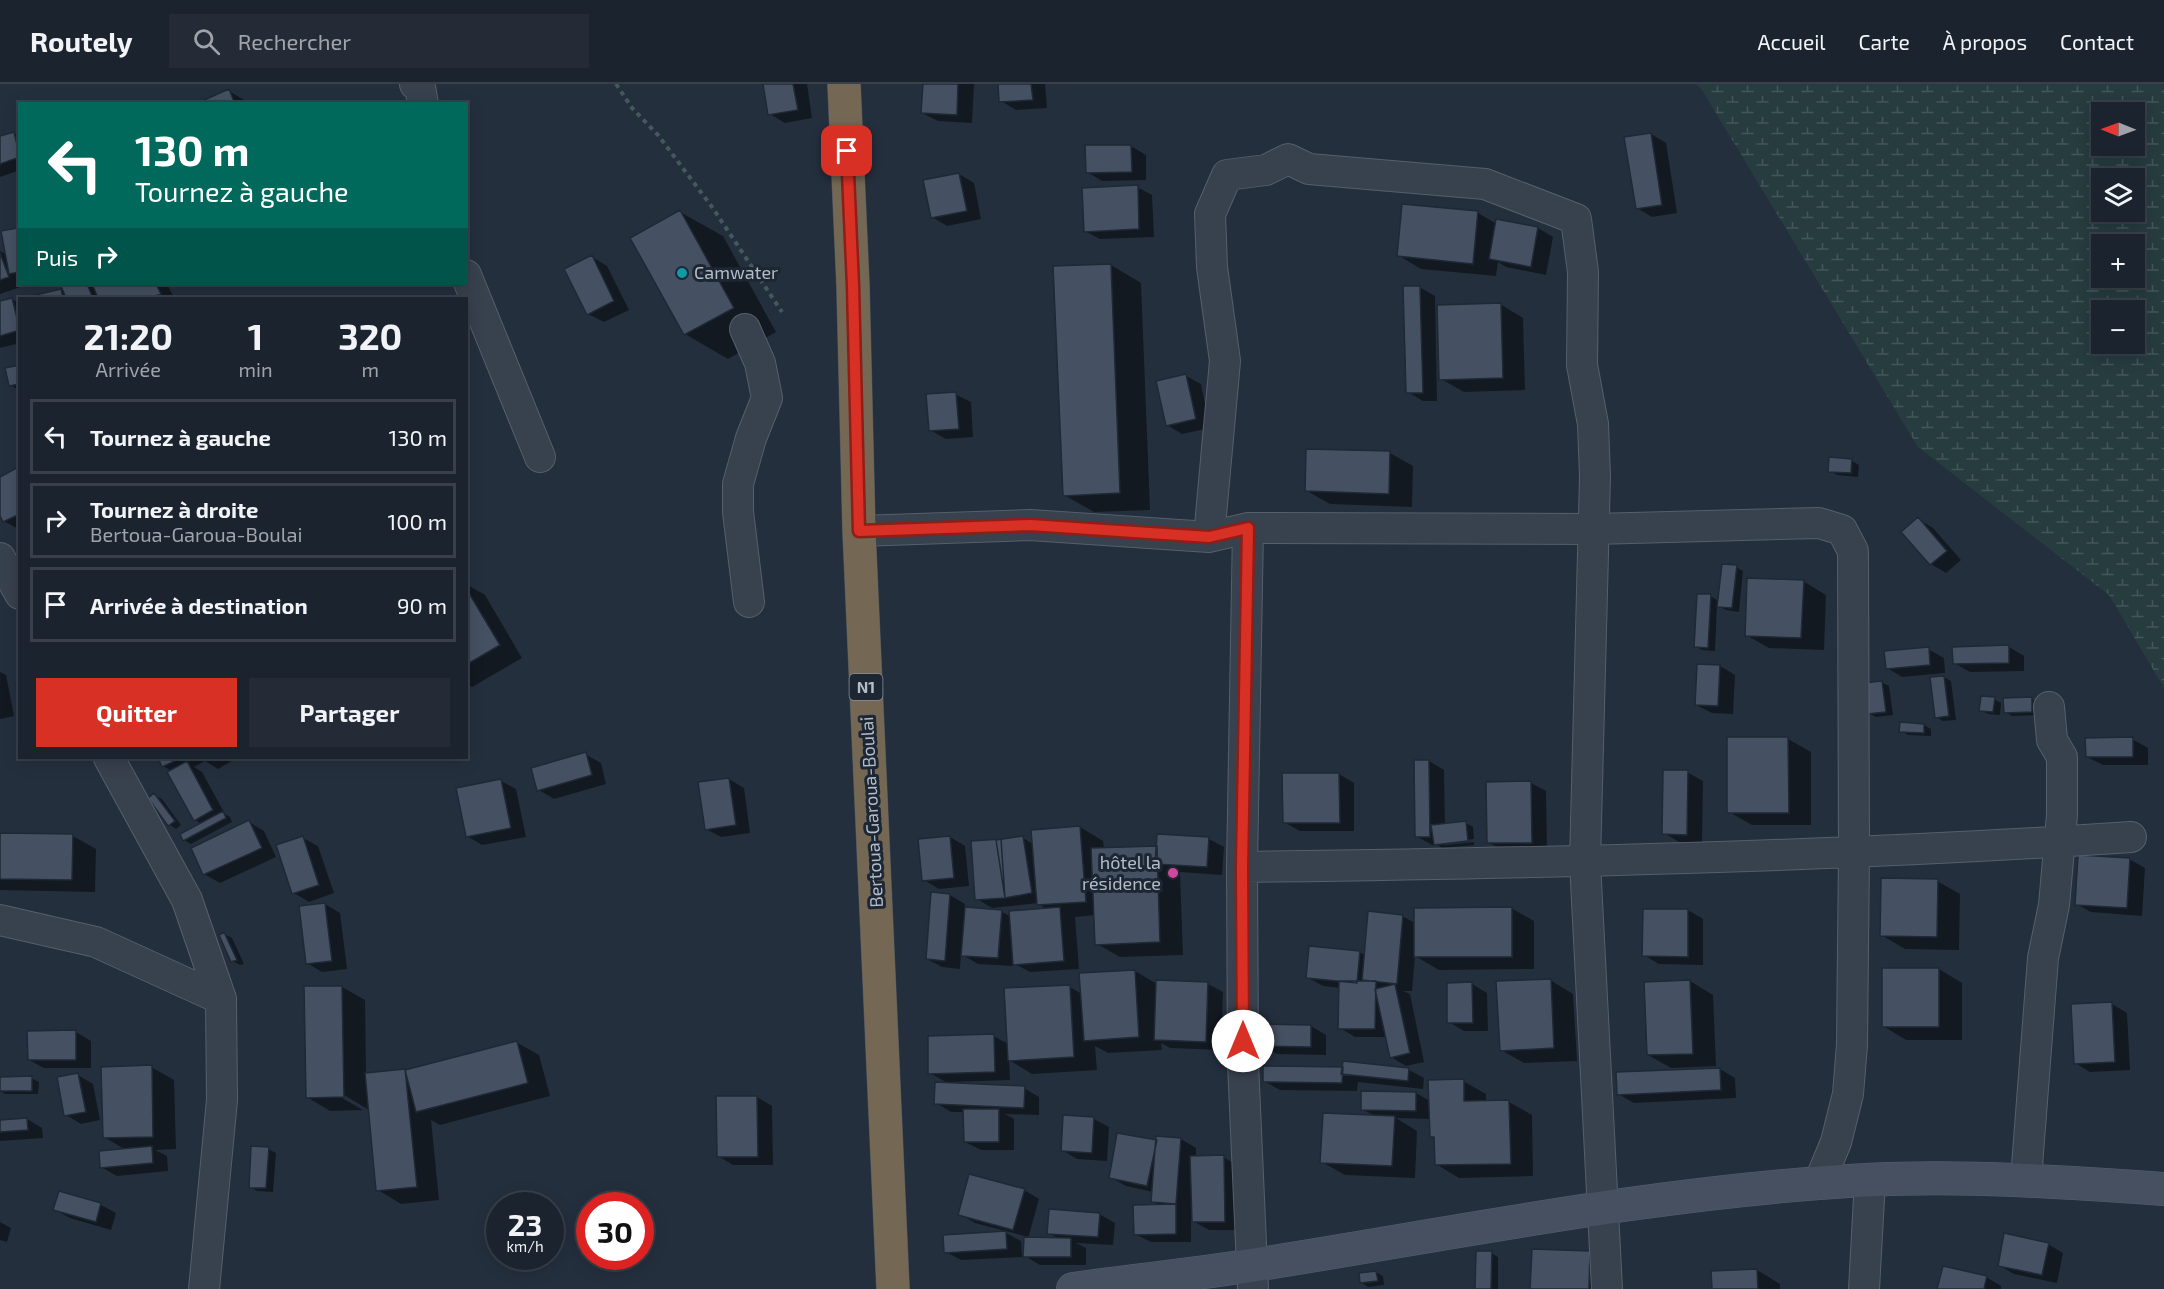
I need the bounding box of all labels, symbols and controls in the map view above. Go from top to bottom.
search box [169,14,589,68]
text: Routely [30,24,133,58]
icon: search [190,25,223,58]
text: Rechercher [238,28,351,54]
text: Accueil [1757,29,1826,54]
text: Carte [1859,29,1910,54]
text: À propos [1943,29,2027,54]
text: Contact [2060,29,2134,54]
north arrow [2091,102,2145,156]
map controls [2091,102,2145,354]
text: 130 m [135,124,250,174]
pin [821,125,872,176]
icon: left [36,126,114,204]
icon: arrive [830,134,863,167]
button: layers [2091,168,2145,222]
text: Tournez à gauche [135,175,349,207]
button: + [2091,234,2145,288]
icon: right [90,240,123,273]
text: Puis [36,244,78,270]
place label: Camwater [694,261,778,283]
marker: Camwater [675,266,689,280]
button: − [2091,300,2145,354]
text: 21:20 [84,314,173,357]
text: 1 [248,314,263,357]
text: 320 [338,314,402,357]
text: Arrivée [96,357,161,381]
text: min [239,357,273,381]
text: m [362,357,379,381]
icon: left [39,420,72,453]
text: Tournez à gauche [90,424,271,450]
text: 130 m [389,424,447,450]
text: Tournez à droite [90,496,259,522]
icon: right [39,504,72,537]
text: 100 m [388,508,447,534]
text: Bertoua-Garoua-Boulai [90,522,303,546]
icon: arrive [39,588,72,621]
text: Arrivée à destination [90,592,308,618]
text: 90 m [397,592,447,618]
road number: N1 [850,674,882,700]
button: Quitter [36,678,237,747]
button: Partager [249,678,450,747]
street label: Bertoua-Garoua-Boulai [855,716,887,908]
place label: hôtel la résidence [1082,851,1161,894]
marker: hôtel la résidence [1166,866,1180,880]
position arrow [1211,1009,1275,1073]
speed limit sign: 30 [576,1192,654,1270]
text: 23 [508,1206,542,1242]
text: km/h [506,1237,544,1255]

